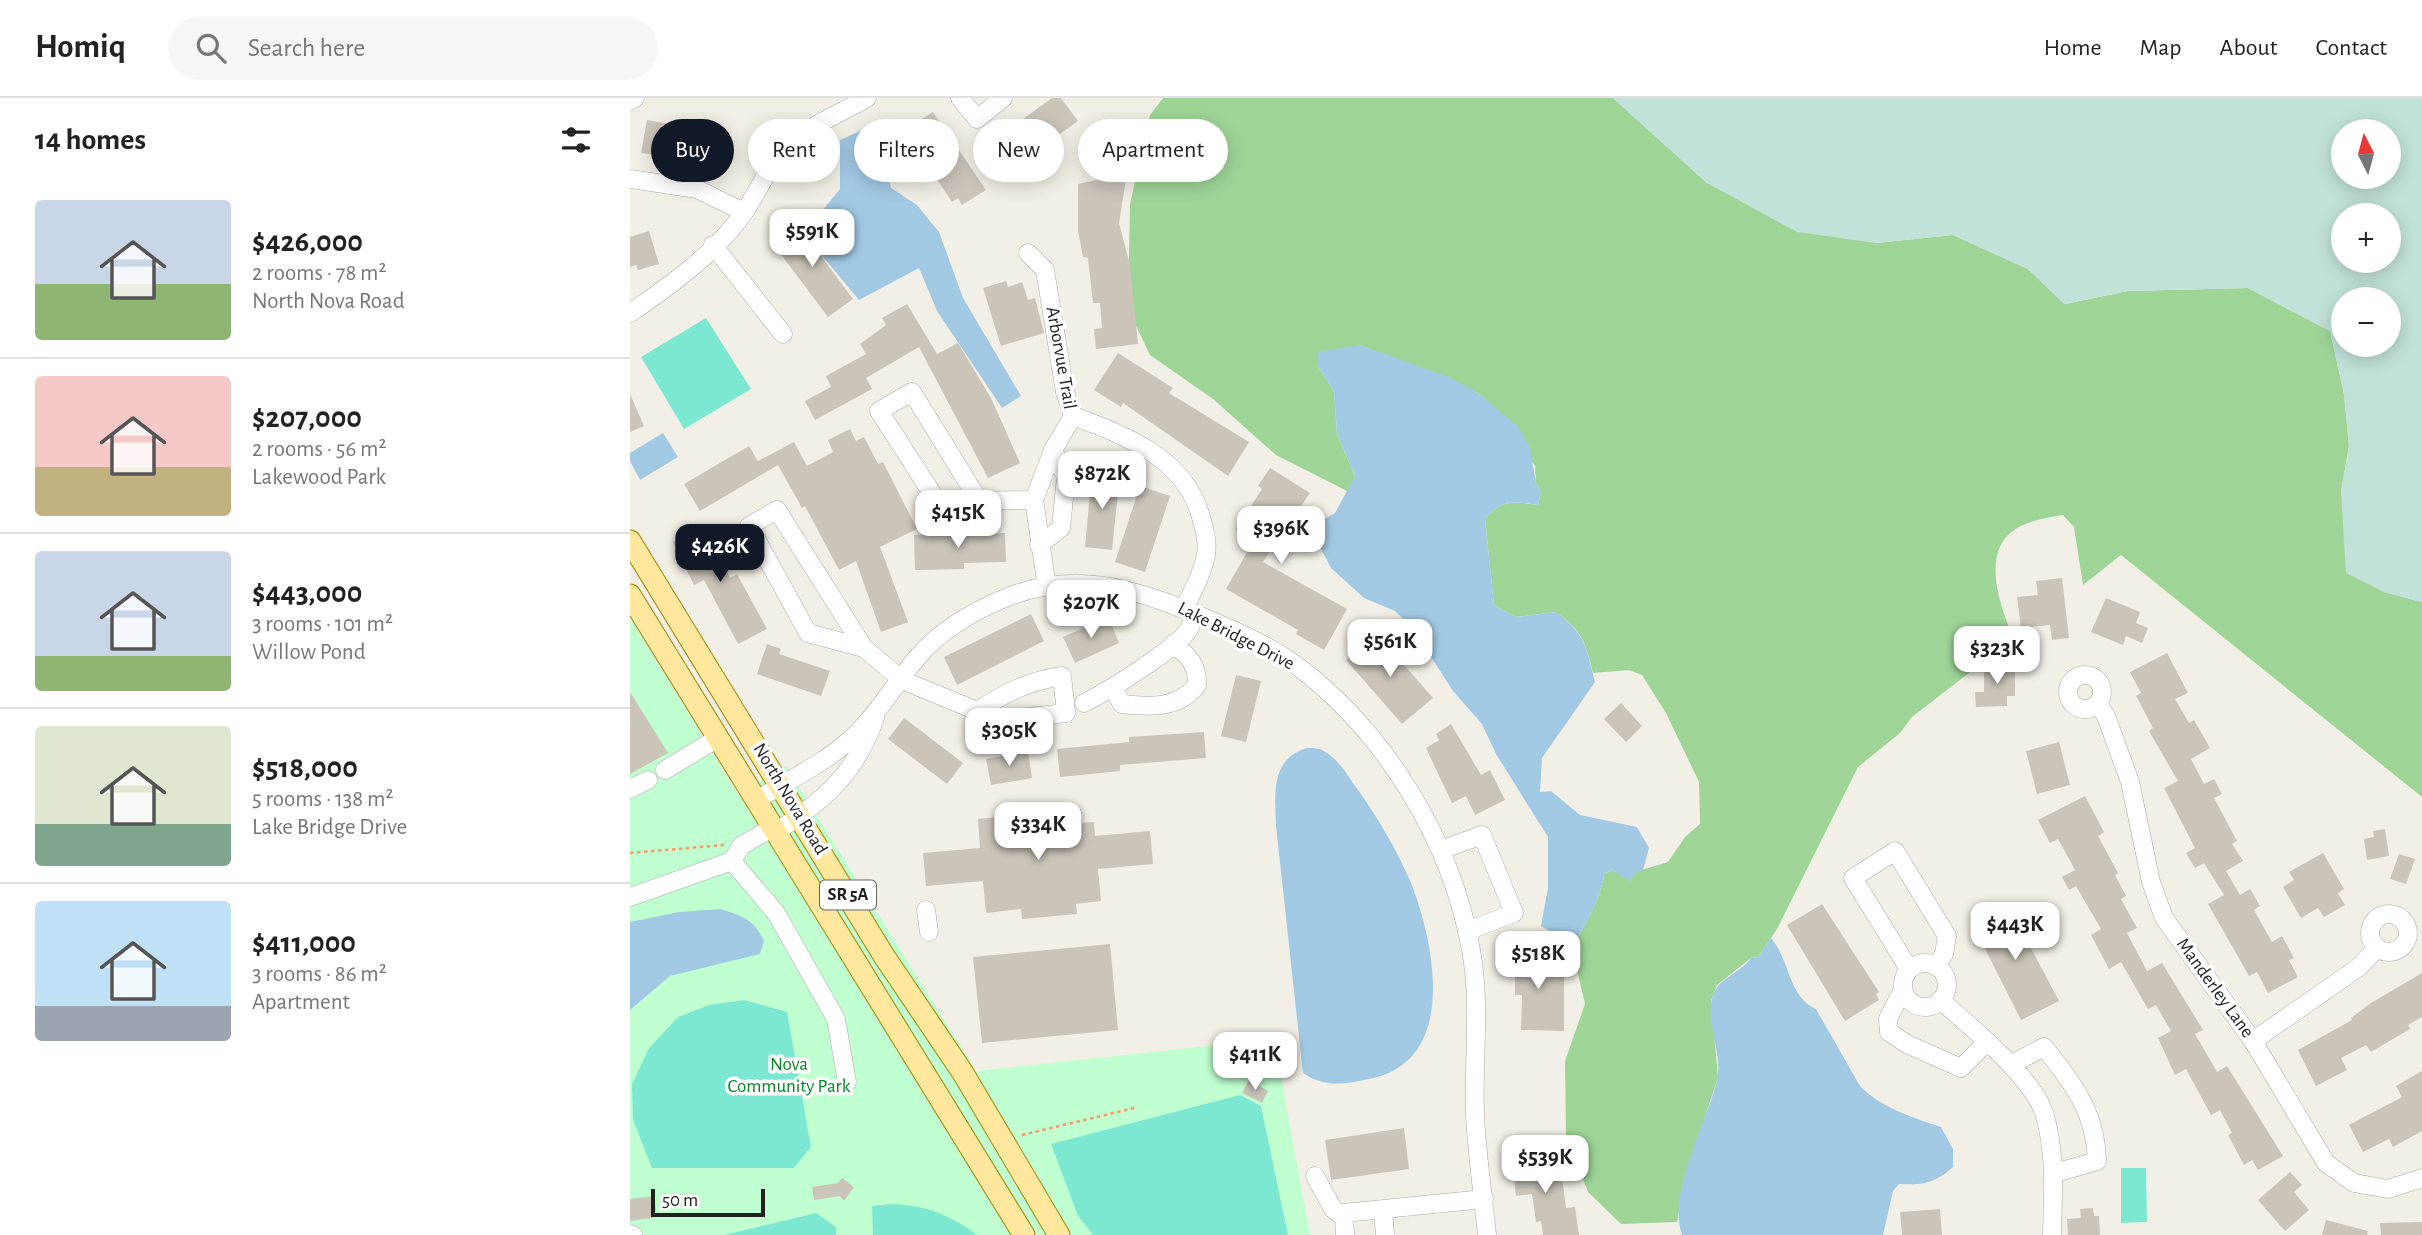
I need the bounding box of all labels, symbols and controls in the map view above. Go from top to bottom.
search box [168,17,658,80]
icon: search [192,29,230,67]
text: Homiq [35,31,126,64]
text: Search here [248,35,365,61]
text: Home [2044,36,2102,60]
text: Map [2140,36,2182,60]
text: About [2220,36,2277,60]
text: Contact [2315,36,2387,60]
chip: Buy [651,119,734,182]
chip: Rent [748,119,840,182]
chip: Filters [854,119,959,182]
chip: New [973,119,1064,182]
chip: Apartment [1078,119,1228,182]
north arrow [2331,119,2401,189]
map controls [2331,119,2401,357]
icon: filters [557,121,595,159]
text: 14 homes [35,125,146,155]
button: + [2331,203,2401,273]
pin: $591K [763,209,861,269]
text: $591K [785,220,839,243]
text: $426,000 [252,227,363,257]
icon: home [91,228,175,312]
text: 2 rooms · 78 m² [252,262,387,285]
button: − [2331,287,2401,357]
text: North Nova Road [252,290,405,313]
street label: Arborvue Trail [1043,305,1079,411]
text: $207,000 [252,403,362,433]
icon: home [91,404,175,488]
text: 2 rooms · 56 m² [252,438,386,461]
pin: $872K [1053,452,1151,511]
text: $872K [1074,462,1130,485]
text: Lakewood Park [252,466,386,489]
pin: $415K [909,490,1007,550]
text: $415K [931,501,985,524]
pin: $396K [1232,506,1330,566]
text: $396K [1253,517,1309,540]
pin: $426K [671,524,769,584]
text: $426K [691,535,749,558]
text: $443,000 [252,578,362,608]
icon: home [91,579,175,663]
pin: $207K [1042,580,1140,640]
text: $207K [1063,591,1119,614]
street label: Lake Bridge Drive [1175,598,1297,674]
text: 3 rooms · 101 m² [252,613,393,636]
pin: $561K [1341,620,1439,679]
pin: $323K [1948,626,2046,686]
text: $561K [1363,630,1417,653]
text: $323K [1970,637,2024,660]
text: Willow Pond [252,641,366,664]
pin: $305K [960,708,1058,768]
text: $305K [981,719,1037,742]
street label: North Nova Road [749,740,831,858]
text: $518,000 [252,753,358,783]
icon: home [91,754,175,838]
text: 5 rooms · 138 m² [252,788,393,811]
pin: $334K [989,802,1087,862]
text: $334K [1010,813,1066,836]
text: Lake Bridge Drive [252,816,407,839]
road number: SR 5A [820,880,876,910]
pin: $443K [1966,902,2064,962]
text: $443K [1987,913,2043,936]
text: $411,000 [252,928,356,958]
icon: home [91,929,175,1013]
pin: $518K [1489,932,1587,991]
street label: Manderley Lane [2173,935,2257,1041]
text: $518K [1511,942,1565,965]
text: 3 rooms · 86 m² [252,963,387,986]
text: Apartment [252,991,350,1014]
pin: $411K [1206,1032,1304,1092]
text: $411K [1229,1043,1281,1066]
park label: Nova Community Park [728,1055,851,1096]
pin: $539K [1496,1136,1594,1195]
text: $539K [1518,1146,1572,1169]
scale bar [651,1186,765,1218]
text: 50 m [662,1191,698,1210]

